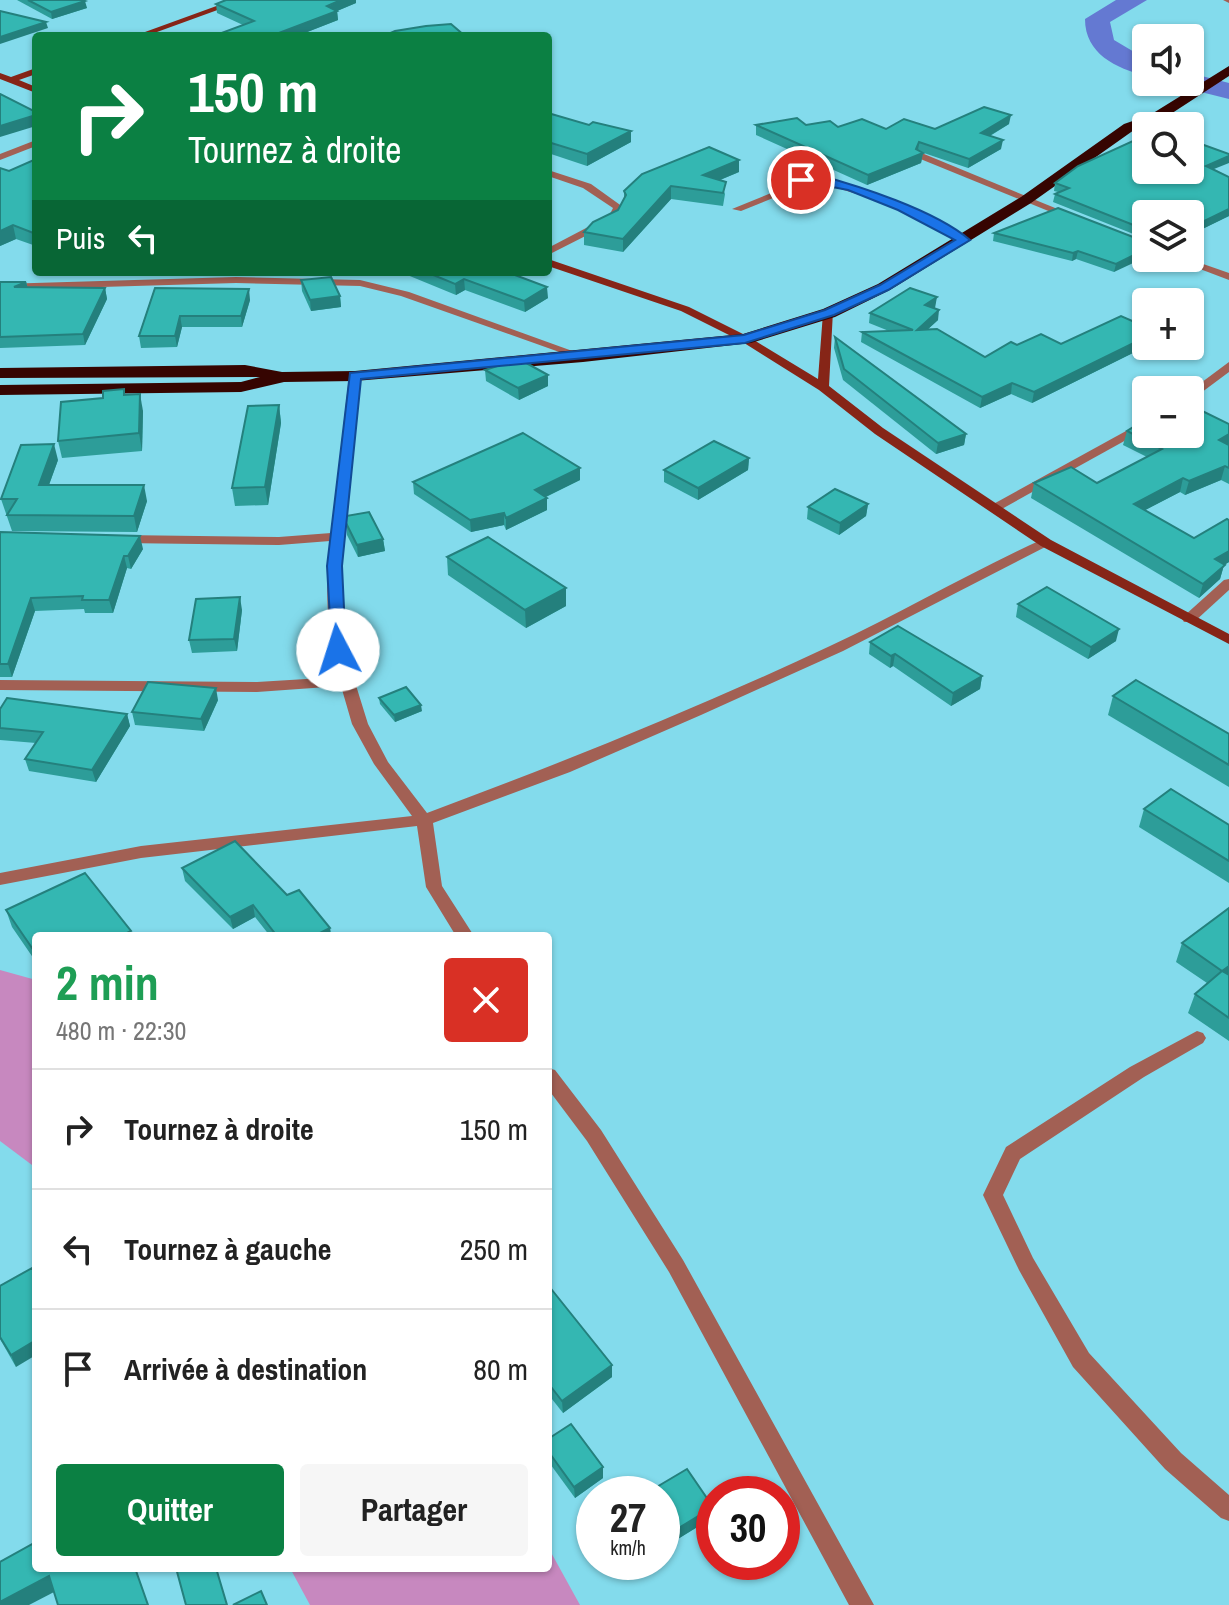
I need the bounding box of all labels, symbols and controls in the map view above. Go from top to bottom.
map controls [1132,24,1204,448]
button: sound [1132,24,1204,96]
text: 150 m [188,54,318,129]
icon: right [56,64,160,168]
button: search [1132,112,1204,184]
text: Tournez à droite [188,126,401,174]
pin [767,146,835,214]
icon: arrive [779,158,823,202]
button: layers [1132,200,1204,272]
icon: left [121,216,165,260]
text: Puis [56,218,105,258]
button: + [1132,288,1204,360]
button: − [1132,376,1204,448]
position arrow [296,608,380,692]
text: 2 min [56,950,159,1015]
button: close [444,958,528,1042]
text: 480 m · 22:30 [56,1013,186,1048]
icon: right [56,1107,100,1151]
text: Tournez à droite [124,1109,314,1149]
text: 150 m [460,1109,528,1149]
icon: left [56,1227,100,1271]
text: Tournez à gauche [124,1229,331,1269]
text: 250 m [460,1229,528,1269]
icon: arrive [56,1347,100,1391]
text: Arrivée à destination [124,1349,367,1389]
text: 80 m [473,1349,528,1389]
button: Quitter [56,1464,284,1556]
button: Partager [300,1464,528,1556]
speed limit sign: 30 [696,1476,800,1580]
text: 27 [610,1491,646,1544]
text: km/h [610,1534,646,1561]

